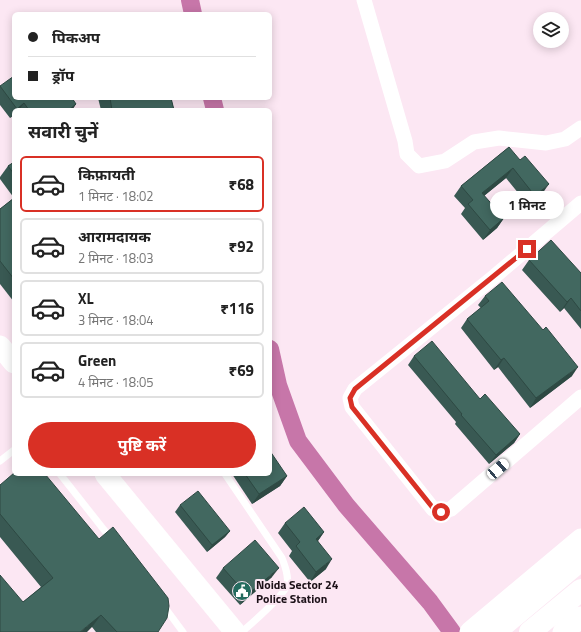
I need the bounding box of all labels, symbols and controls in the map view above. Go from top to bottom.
map controls [533,12,569,48]
button: layers [533,12,569,48]
text: पिकअप [52,26,100,49]
text: ड्रॉप [52,64,74,87]
text: सवारी चुनें [28,118,98,145]
text: किफ़ायती [78,163,135,186]
icon: car [30,166,66,202]
text: ₹68 [229,173,254,196]
text: 1 मिनट · 18:02 [78,186,154,206]
callout: 1 मिनट [490,191,564,219]
text: 1 मिनट [508,195,546,215]
text: आरामदायक [78,225,151,248]
icon: car [30,228,66,264]
text: ₹92 [229,235,254,258]
route end [518,240,536,258]
text: 2 मिनट · 18:03 [78,248,154,268]
text: XL [78,287,94,310]
icon: car [30,290,66,326]
text: ₹116 [220,297,254,320]
text: 3 मिनट · 18:04 [78,310,154,330]
text: Green [78,349,116,372]
icon: car [30,352,66,388]
text: ₹69 [229,359,254,382]
text: 4 मिनट · 18:05 [78,372,154,392]
button: पुष्टि करें [28,422,256,468]
car [485,457,511,481]
route start [432,503,450,521]
place label: Noida Sector 24 Police Station [256,575,339,608]
public building icon: Noida Sector 24 Police Station [231,580,253,602]

